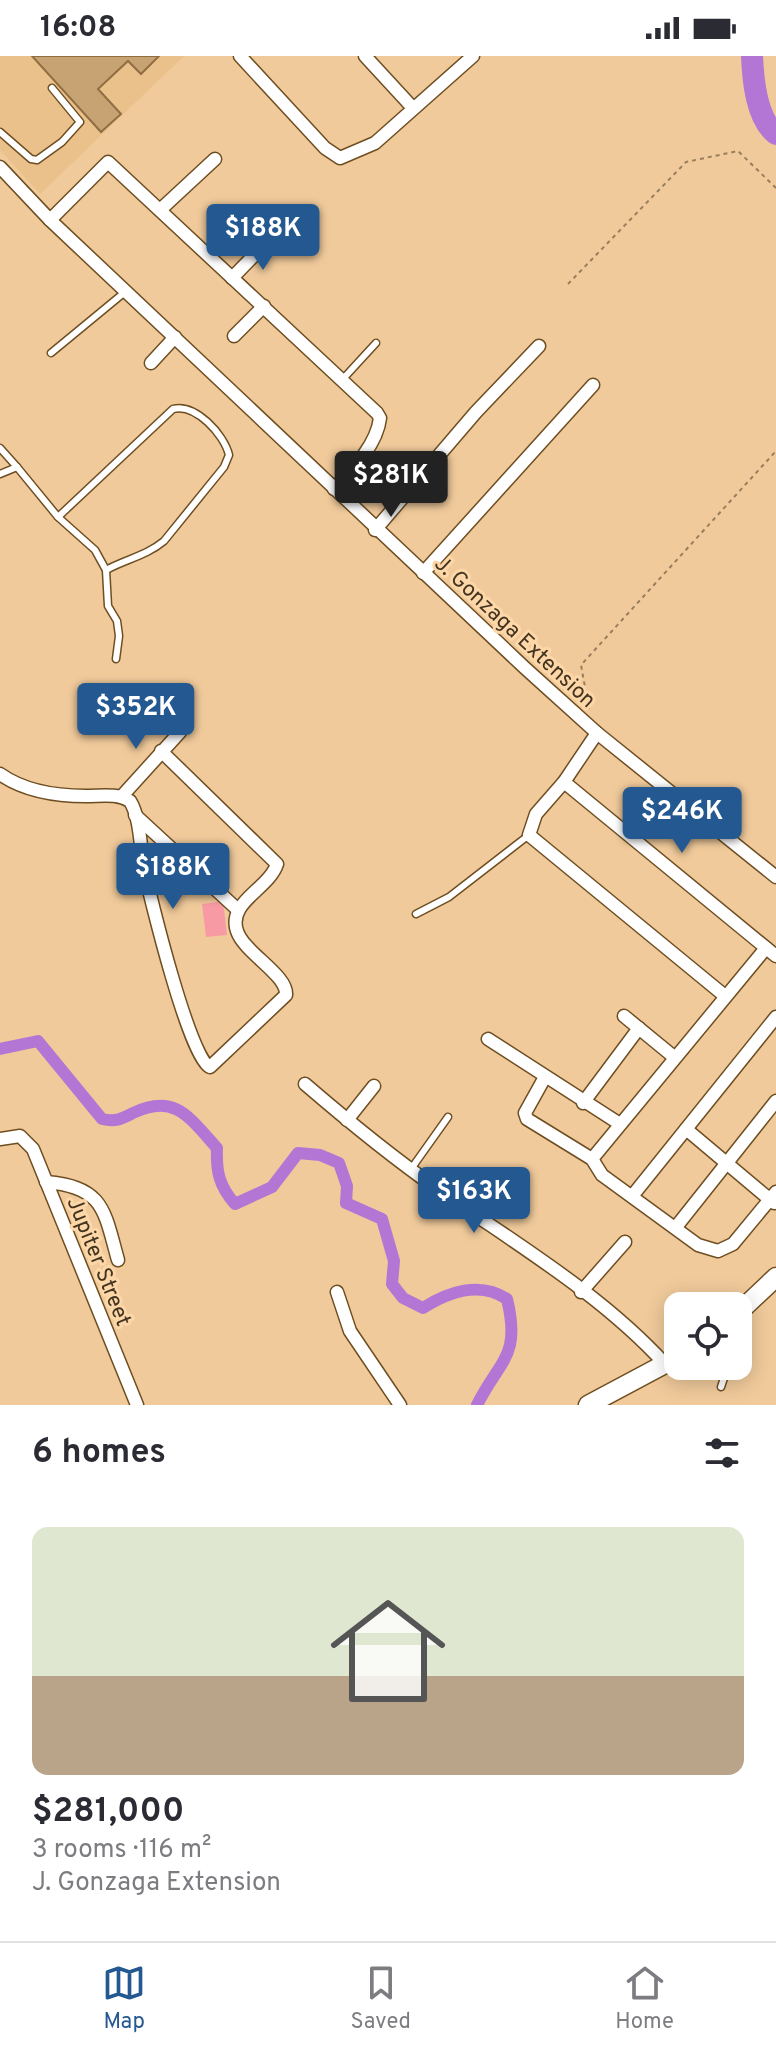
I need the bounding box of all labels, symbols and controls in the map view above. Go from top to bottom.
text: 16:08 [40,10,116,47]
pin: $188K [207,204,319,272]
text: $188K [224,213,302,246]
pin: $281K [335,451,447,519]
text: $281K [353,460,429,493]
street label: J. Gonzaga Extension [428,551,601,715]
pin: $352K [80,683,192,751]
text: $352K [95,692,177,725]
pin: $246K [626,787,738,855]
text: $246K [641,796,723,829]
pin: $188K [117,843,229,911]
text: $188K [134,852,212,885]
pin: $163K [418,1167,530,1235]
text: $163K [436,1176,512,1209]
street label: Jupiter Street [60,1193,136,1331]
map controls [664,1292,752,1380]
button: locate [664,1292,752,1380]
icon: filters [700,1431,744,1475]
text: 6 homes [32,1432,166,1475]
icon: home [316,1579,460,1723]
text: $281,000 [32,1791,184,1834]
text: 3 rooms · 116 m² [32,1834,211,1867]
text: J. Gonzaga Extension [32,1867,281,1900]
tab: Map [102,1961,146,2036]
tab: Saved [351,1961,411,2036]
tab: Home [615,1961,674,2036]

